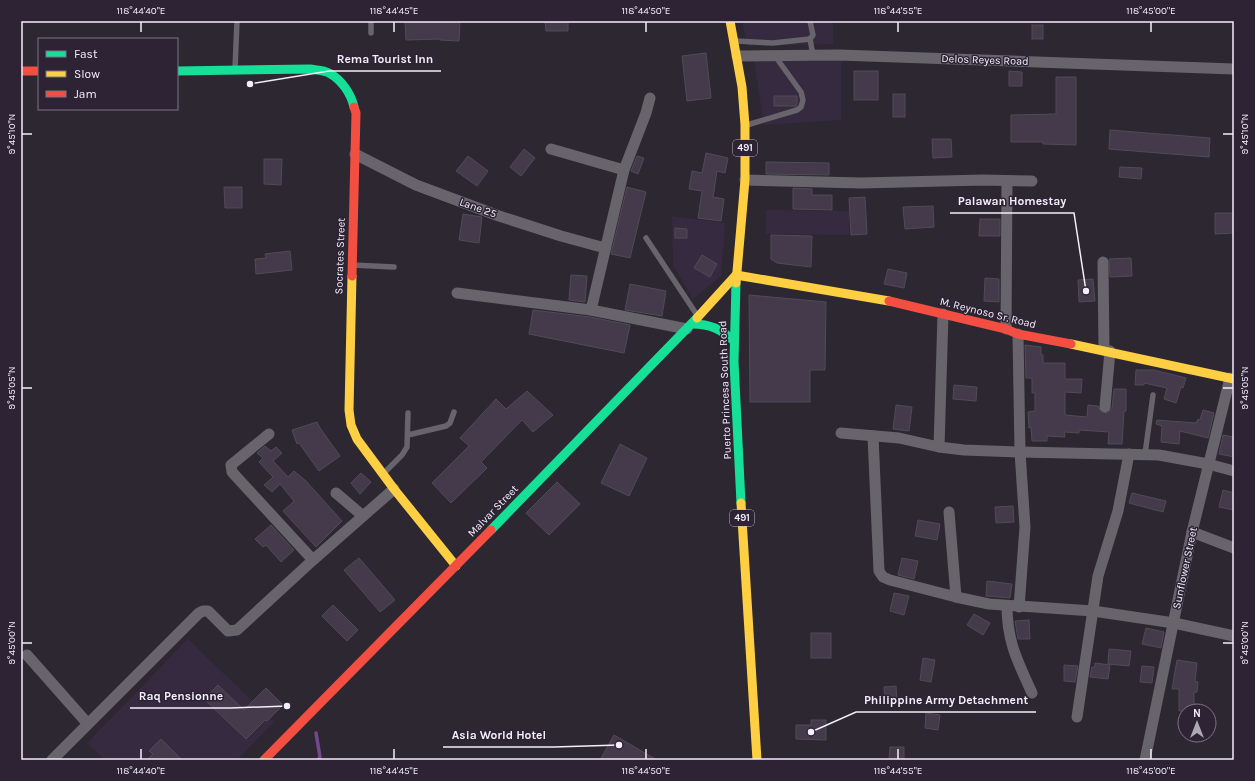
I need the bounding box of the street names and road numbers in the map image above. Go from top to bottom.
street label: Delos Reyes Road [941,52,1029,68]
road number: 491 [733,140,757,156]
street label: Lane 25 [458,195,498,221]
street label: Socrates Street [332,217,348,295]
street label: M. Reynoso Sr. Road [938,295,1038,331]
street label: Puerto Princesa South Road [716,320,734,460]
street label: Malvar Street [465,482,521,540]
road number: 491 [730,510,754,526]
street label: Sunflower Street [1170,526,1200,610]

